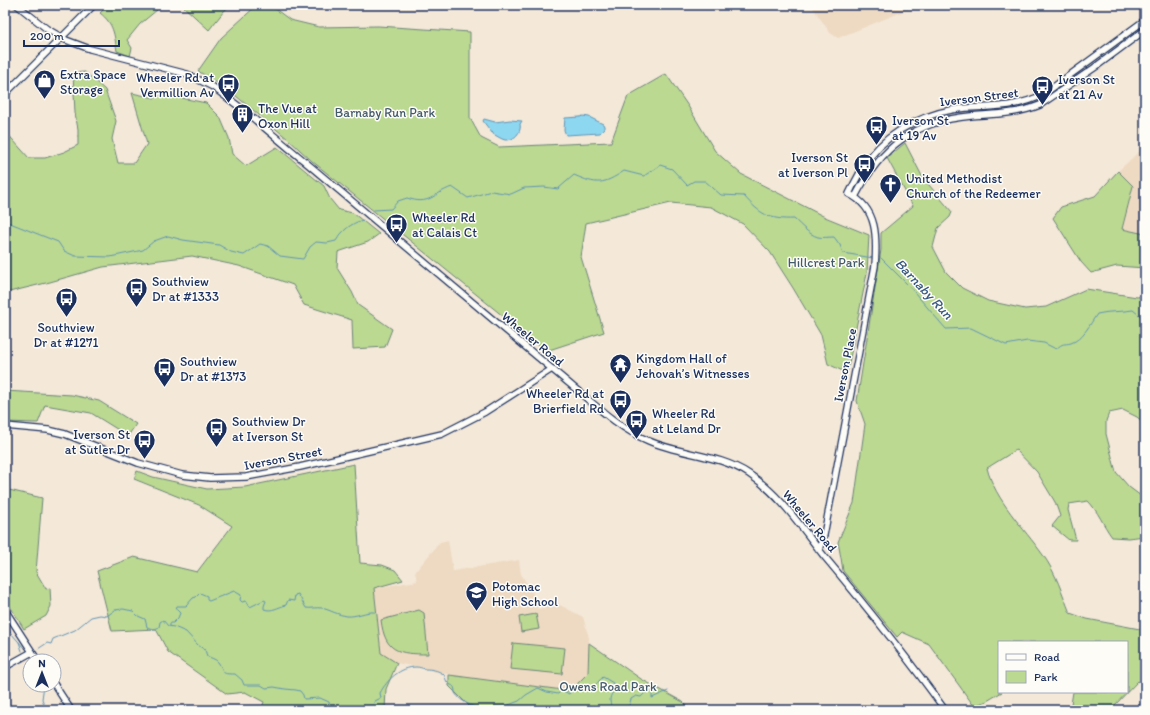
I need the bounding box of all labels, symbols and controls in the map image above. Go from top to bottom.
scale bar [24,22,119,48]
text: 200 m [30,29,64,43]
place label: Extra Space Storage [60,67,126,97]
shop icon: Extra Space Storage [32,68,58,101]
place label: Wheeler Rd at Vermillion Av [136,70,214,100]
bus stop icon: Wheeler Rd at Vermillion Av [216,71,242,104]
place label: Iverson St at 21 Av [1058,72,1115,102]
bus stop icon: Iverson St at 21 Av [1030,73,1056,106]
street label: Iverson Street [939,85,1019,109]
place label: The Vue at Oxon Hill [258,101,317,131]
building icon: The Vue at Oxon Hill [230,102,256,135]
park label: Barnaby Run Park [335,105,436,120]
place label: Iverson St at 19 Av [892,113,949,143]
bus stop icon: Iverson St at 19 Av [863,114,889,147]
place label: Iverson St at Iverson Pl [778,150,848,180]
bus stop icon: Iverson St at Iverson Pl [851,151,877,184]
place label: United Methodist Church of the Redeemer [906,171,1041,201]
church icon: United Methodist Church of the Redeemer [877,172,903,205]
place label: Wheeler Rd at Calais Ct [412,210,477,240]
bus stop icon: Wheeler Rd at Calais Ct [383,211,409,244]
park label: Hillcrest Park [788,255,865,270]
water label: Barnaby Run [892,255,957,323]
place label: Southview Dr at #1333 [152,274,219,304]
bus stop icon: Southview Dr at #1333 [123,275,149,308]
bus stop icon: Southview Dr at #1271 [53,286,79,319]
street label: Wheeler Road [499,309,567,369]
place label: Southview Dr at #1271 [33,320,99,350]
street label: Iverson Place [830,327,860,403]
place label: Kingdom Hall of Jehovah’s Witnesses [636,351,750,381]
temple icon: Kingdom Hall of Jehovah’s Witnesses [607,352,633,385]
place label: Southview Dr at #1373 [180,354,246,384]
bus stop icon: Southview Dr at #1373 [152,355,178,388]
place label: Wheeler Rd at Brierfield Rd [526,386,604,416]
bus stop icon: Wheeler Rd at Brierfield Rd [607,387,633,420]
place label: Wheeler Rd at Leland Dr [652,406,721,436]
bus stop icon: Wheeler Rd at Leland Dr [624,407,650,440]
place label: Southview Dr at Iverson St [232,414,305,444]
bus stop icon: Southview Dr at Iverson St [203,415,229,448]
place label: Iverson St at Sutler Dr [65,427,130,457]
bus stop icon: Iverson St at Sutler Dr [132,428,158,461]
street label: Iverson Street [243,443,323,473]
street label: Wheeler Road [780,487,840,555]
place label: Potomac High School [492,579,558,609]
school or university icon: Potomac High School [463,580,489,613]
legend [998,641,1128,693]
text: Road [1034,650,1060,664]
north arrow [22,653,62,693]
text: N [38,657,46,670]
text: Park [1034,670,1058,684]
park label: Owens Road Park [559,679,657,694]

